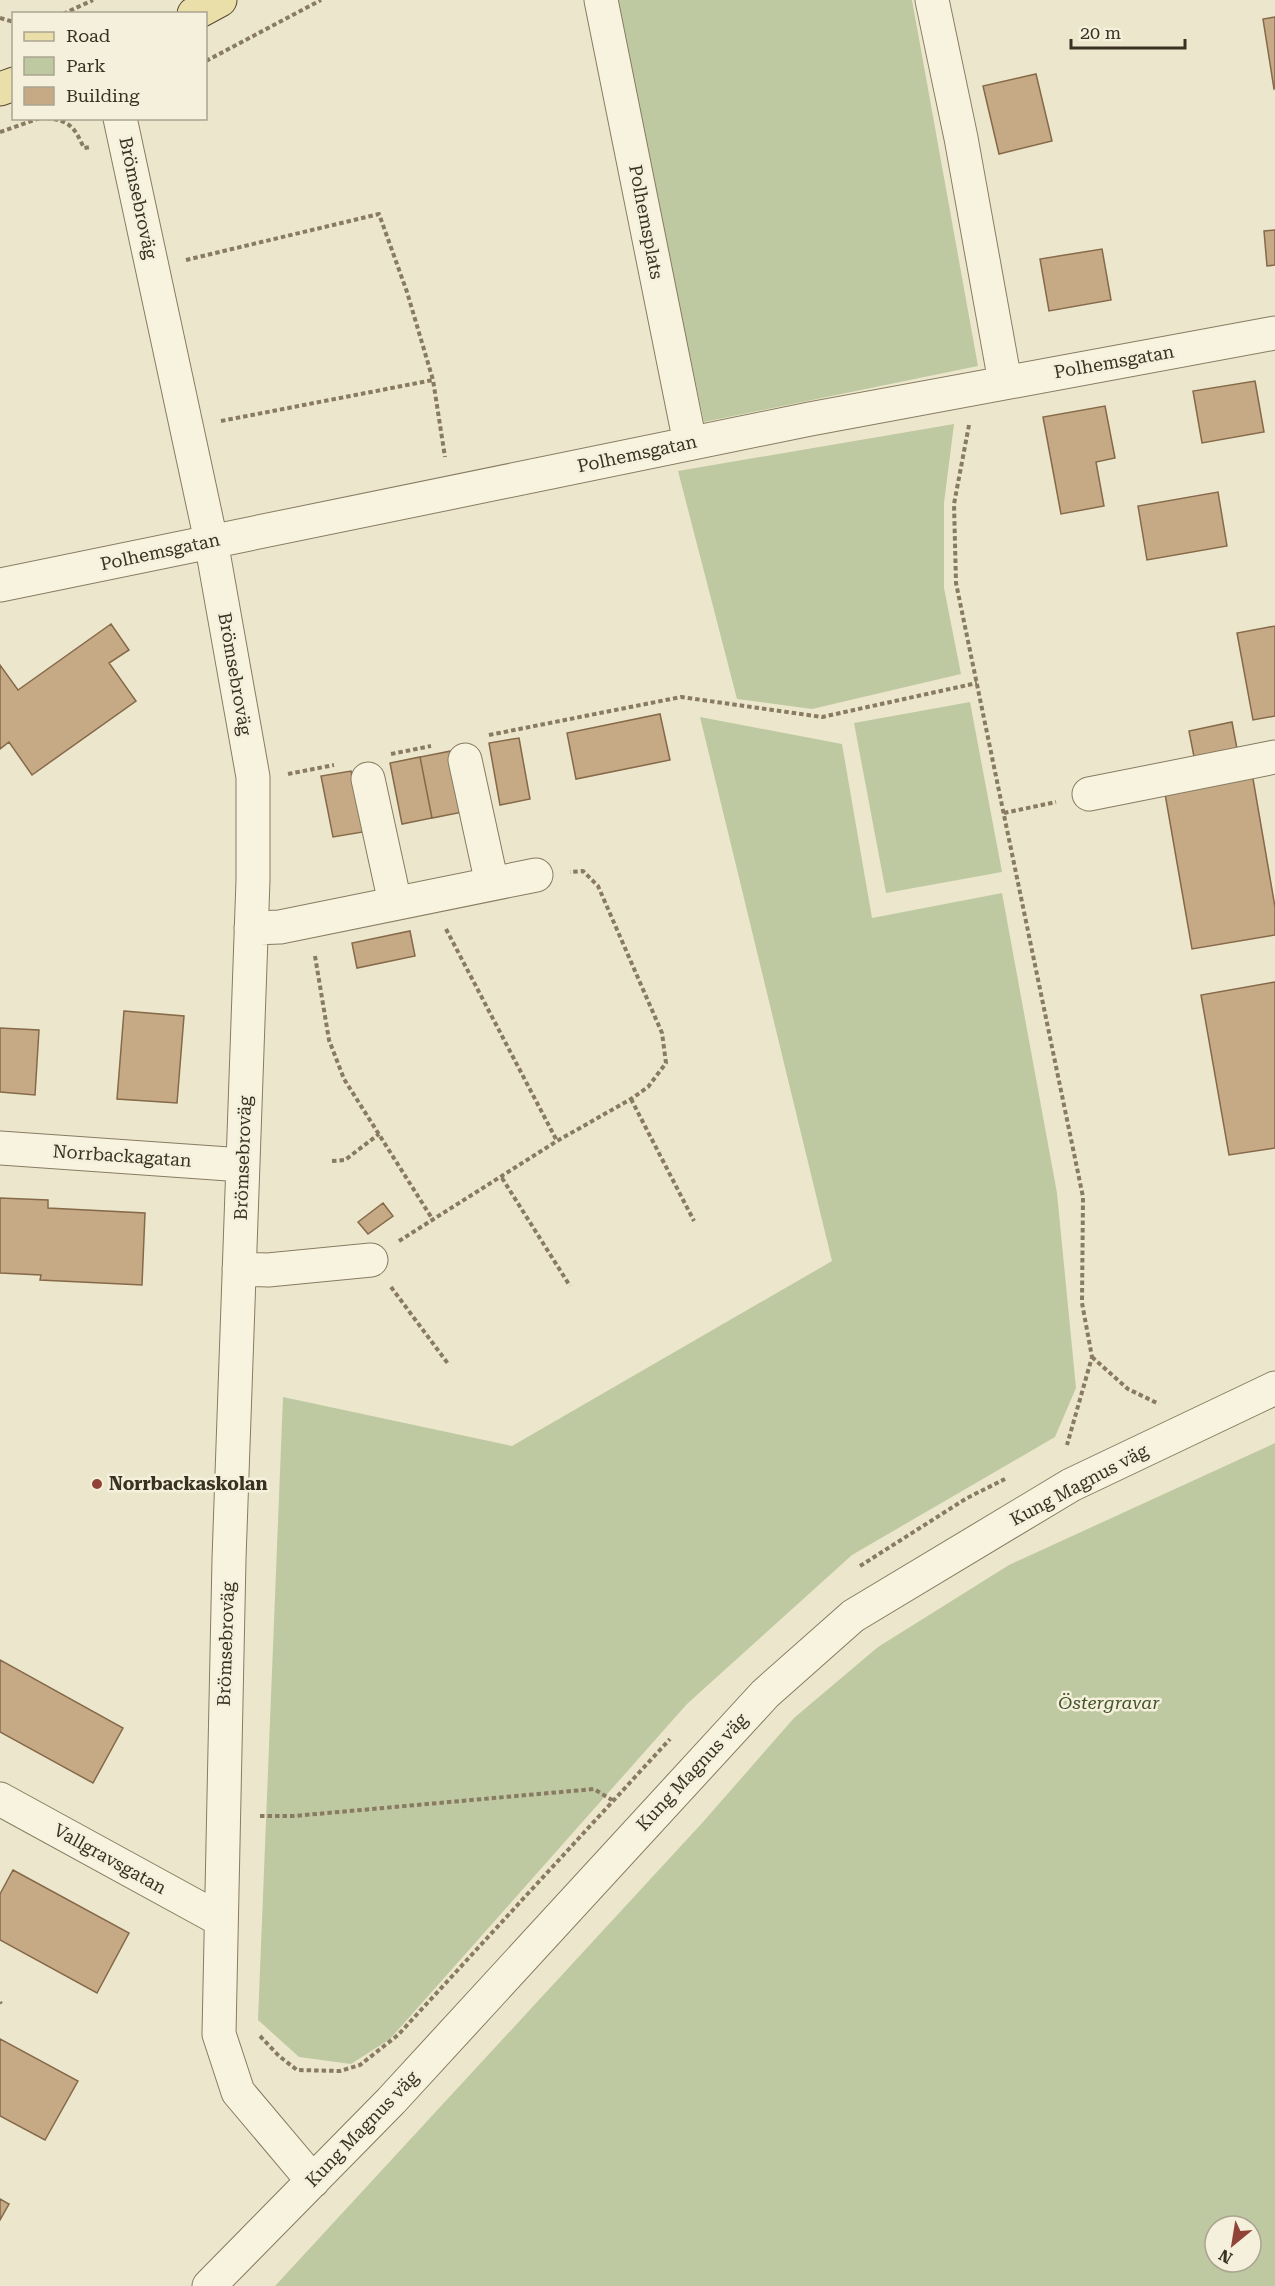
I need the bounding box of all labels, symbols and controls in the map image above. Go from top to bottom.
legend [12,12,207,120]
scale bar [1071,12,1185,50]
text: 20 m [1080,22,1121,43]
text: Road [66,25,111,46]
text: Park [66,55,106,76]
text: Building [66,85,140,106]
street label: Brömsebroväg [115,135,162,262]
street label: Polhemsplats [625,163,668,281]
street label: Polhemsgatan [1052,341,1176,382]
street label: Polhemsgatan [575,430,699,476]
street label: Polhemsgatan [98,528,222,574]
street label: Brömsebroväg [214,611,257,738]
street label: Brömsebroväg [230,1095,255,1221]
street label: Norrbackagatan [52,1140,193,1171]
street label: Kung Magnus väg [1006,1439,1152,1530]
place label: Norrbackaskolan [109,1473,267,1494]
marker: Norrbackaskolan [90,1477,104,1491]
street label: Brömsebroväg [213,1581,238,1707]
park label: Östergravar [1058,1692,1160,1713]
street label: Kung Magnus väg [632,1708,752,1835]
street label: Vallgravsgatan [50,1819,170,1898]
street label: Kung Magnus väg [301,2066,423,2191]
north arrow [1203,2214,1263,2274]
text: N [1216,2245,1236,2268]

